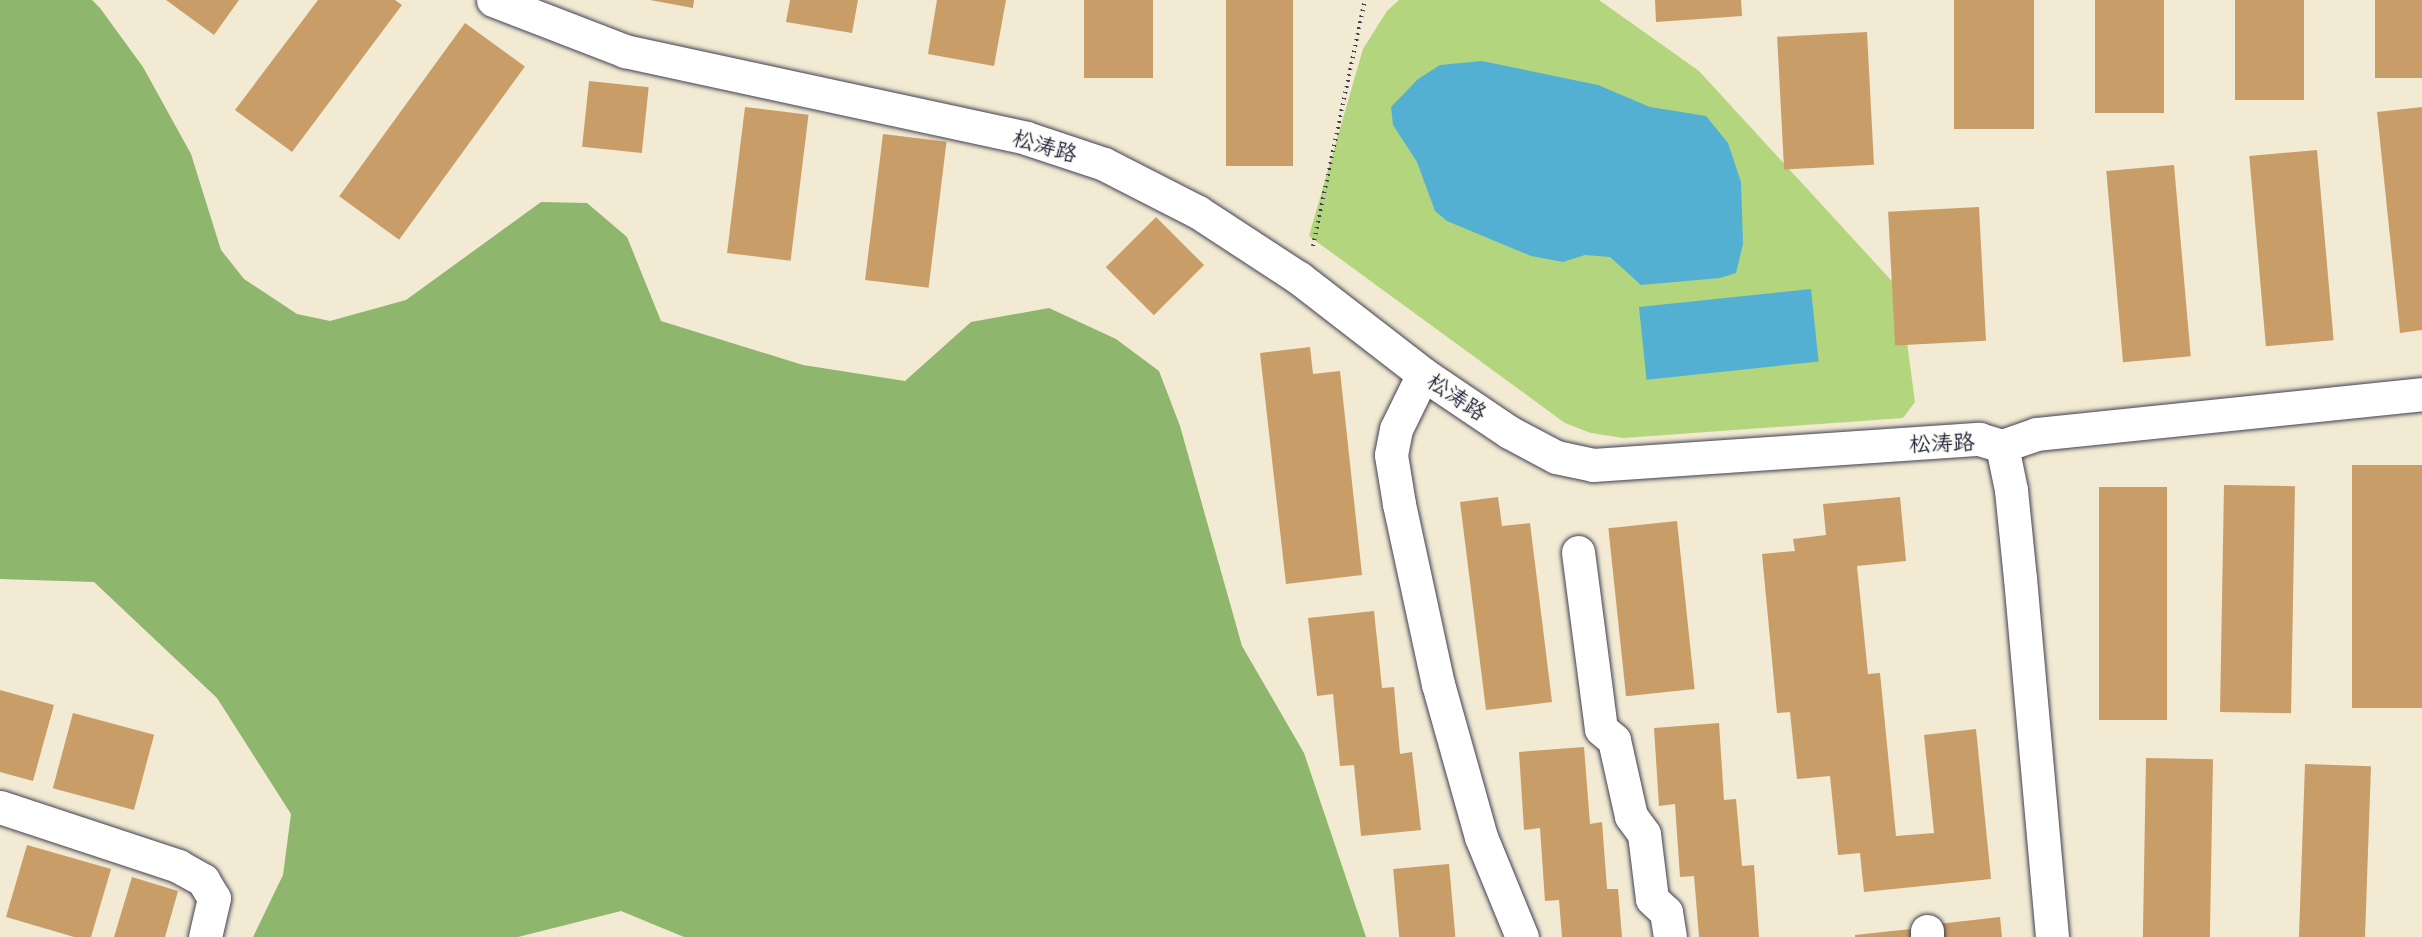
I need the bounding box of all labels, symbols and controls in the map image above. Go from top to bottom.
street label: 松涛路 [1010,124,1080,168]
street label: 松涛路 [1422,368,1492,426]
street label: 松涛路 [1909,429,1975,457]

